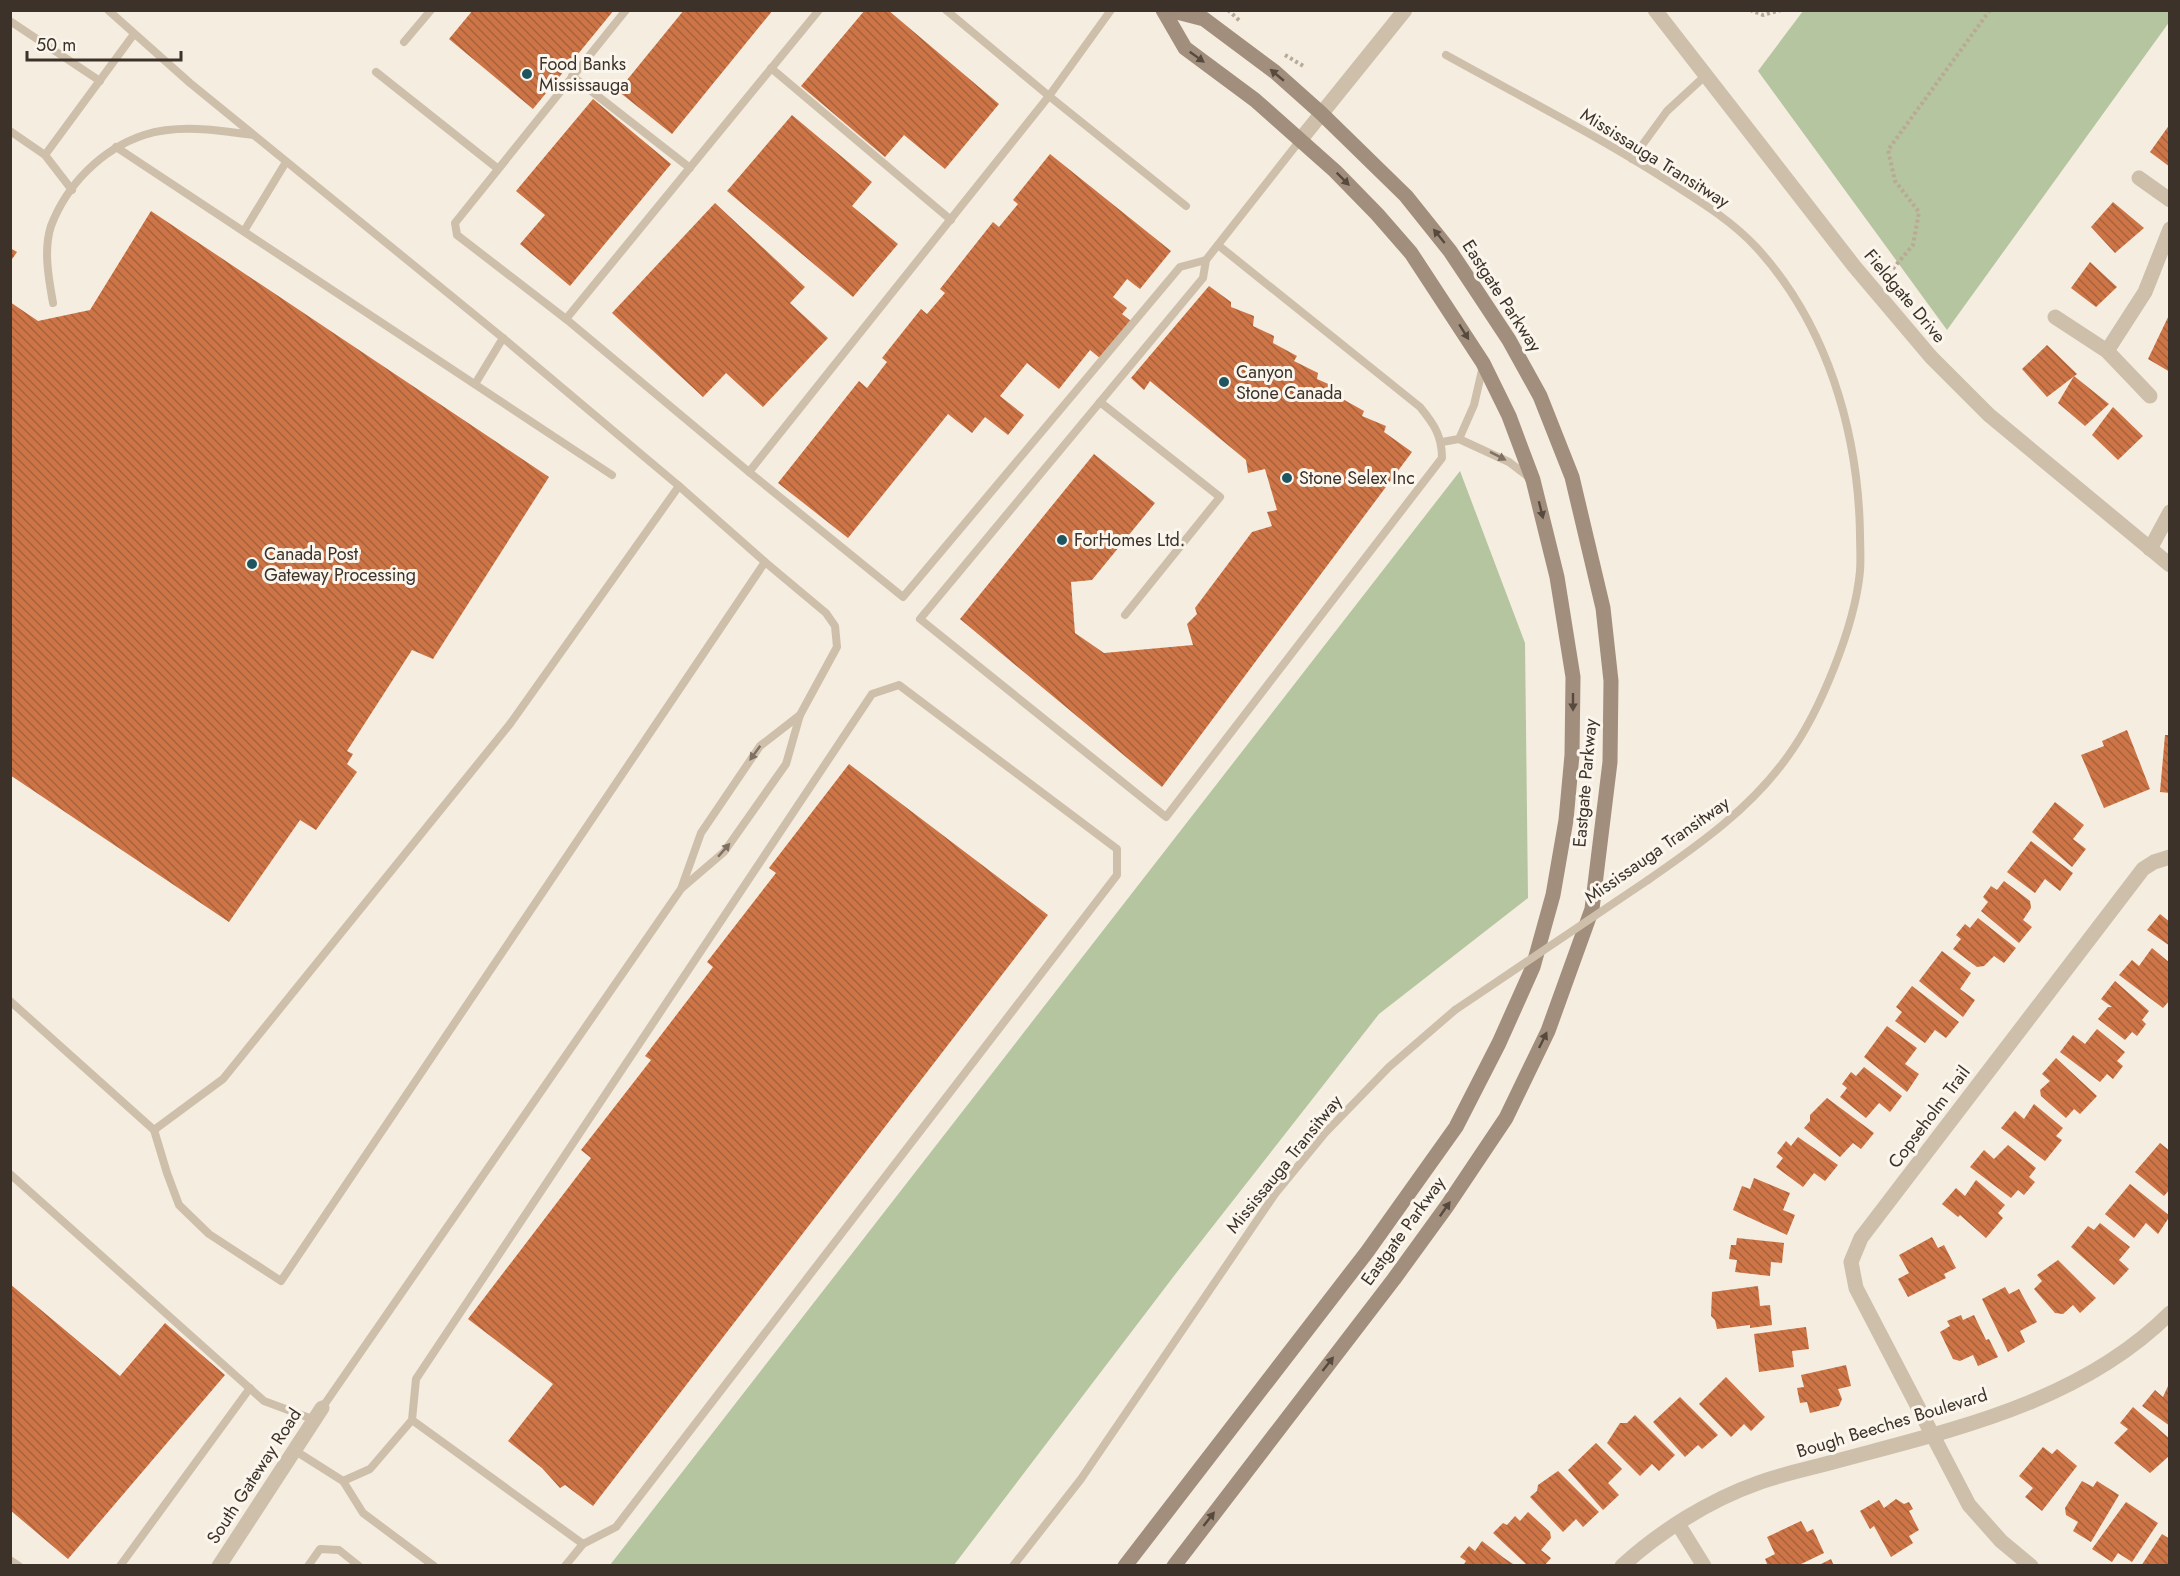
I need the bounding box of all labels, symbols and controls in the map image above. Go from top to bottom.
scale bar [27,24,182,62]
text: 50 m [36,32,76,58]
place label: Food Banks Mississauga [539,51,629,98]
one-way arrow [1188,51,1204,63]
marker: Food Banks Mississauga [520,67,534,81]
one-way arrow [1269,68,1285,81]
street label: Mississauga Transitway [1575,102,1735,215]
one-way arrow [1336,172,1350,186]
one-way arrow [1433,229,1445,244]
street label: Eastgate Parkway [1456,235,1548,357]
street label: Fieldgate Drive [1858,243,1952,349]
one-way arrow [1458,324,1469,340]
place label: Canyon Stone Canada [1236,359,1342,406]
marker: Canyon Stone Canada [1217,375,1231,389]
one-way arrow [1489,451,1507,461]
place label: Stone Selex Inc [1299,465,1415,491]
marker: Stone Selex Inc [1280,471,1294,485]
one-way arrow [1536,501,1546,519]
place label: ForHomes Ltd. [1074,527,1185,553]
marker: ForHomes Ltd. [1055,533,1069,547]
place label: Canada Post Gateway Processing [264,541,416,588]
marker: Canada Post Gateway Processing [245,557,259,571]
one-way arrow [1568,692,1578,711]
street label: Eastgate Parkway [1566,717,1604,848]
one-way arrow [750,745,762,760]
street label: Mississauga Transitway [1579,790,1735,910]
one-way arrow [718,842,731,857]
one-way arrow [1539,1032,1548,1049]
street label: Copseholm Trail [1882,1060,1976,1174]
street label: Mississauga Transitway [1220,1089,1348,1239]
street label: Eastgate Parkway [1355,1171,1452,1291]
one-way arrow [1439,1201,1451,1217]
one-way arrow [1322,1357,1334,1373]
street label: Bough Beeches Boulevard [1793,1382,1991,1464]
street label: South Gateway Road [200,1403,308,1549]
one-way arrow [1203,1511,1216,1527]

